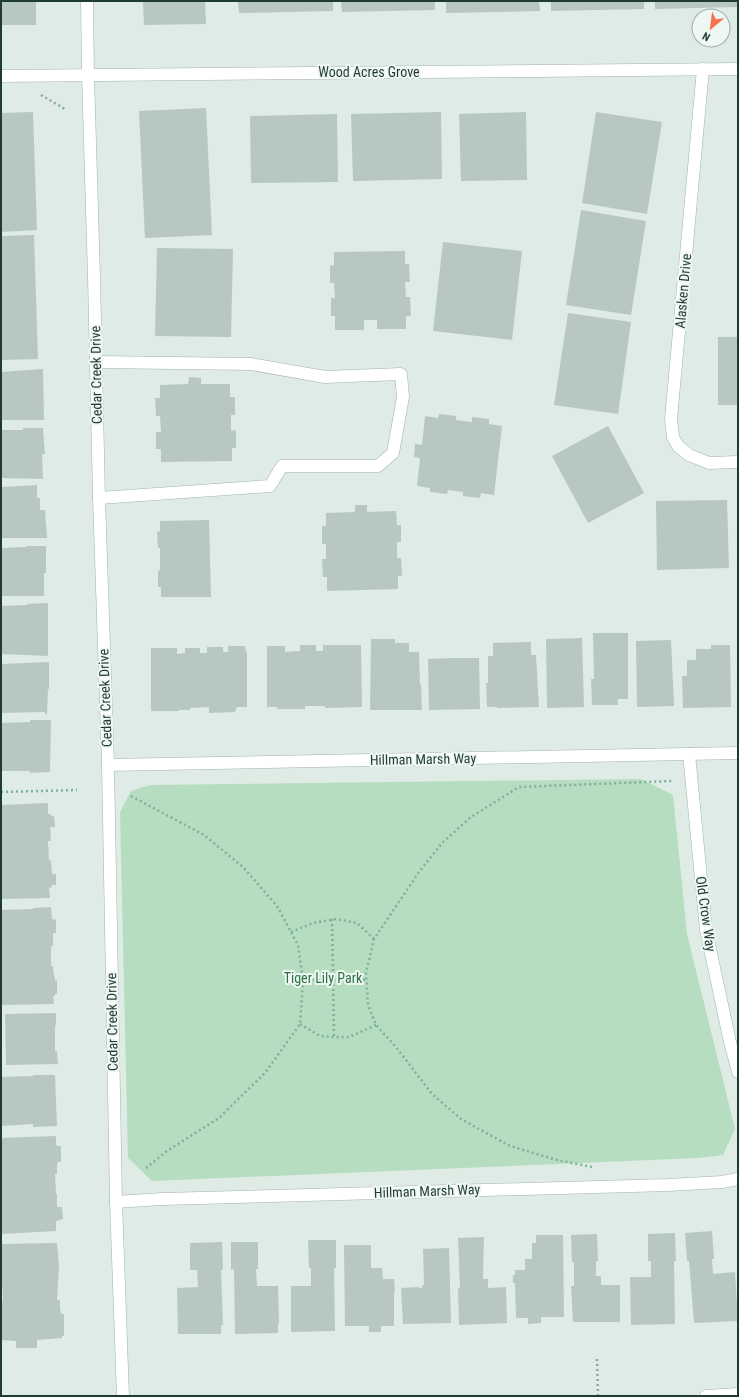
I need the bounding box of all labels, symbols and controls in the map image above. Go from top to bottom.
north arrow [691,8,731,48]
text: N [700,29,712,44]
street label: Wood Acres Grove [318,64,420,80]
street label: Alasken Drive [672,252,694,329]
street label: Cedar Creek Drive [87,325,105,424]
street label: Cedar Creek Drive [95,648,115,747]
street label: Hillman Marsh Way [370,750,476,768]
street label: Old Crow Way [693,875,719,953]
park label: Tiger Lily Park [284,970,363,986]
street label: Cedar Creek Drive [103,972,121,1071]
street label: Hillman Marsh Way [374,1181,481,1201]

